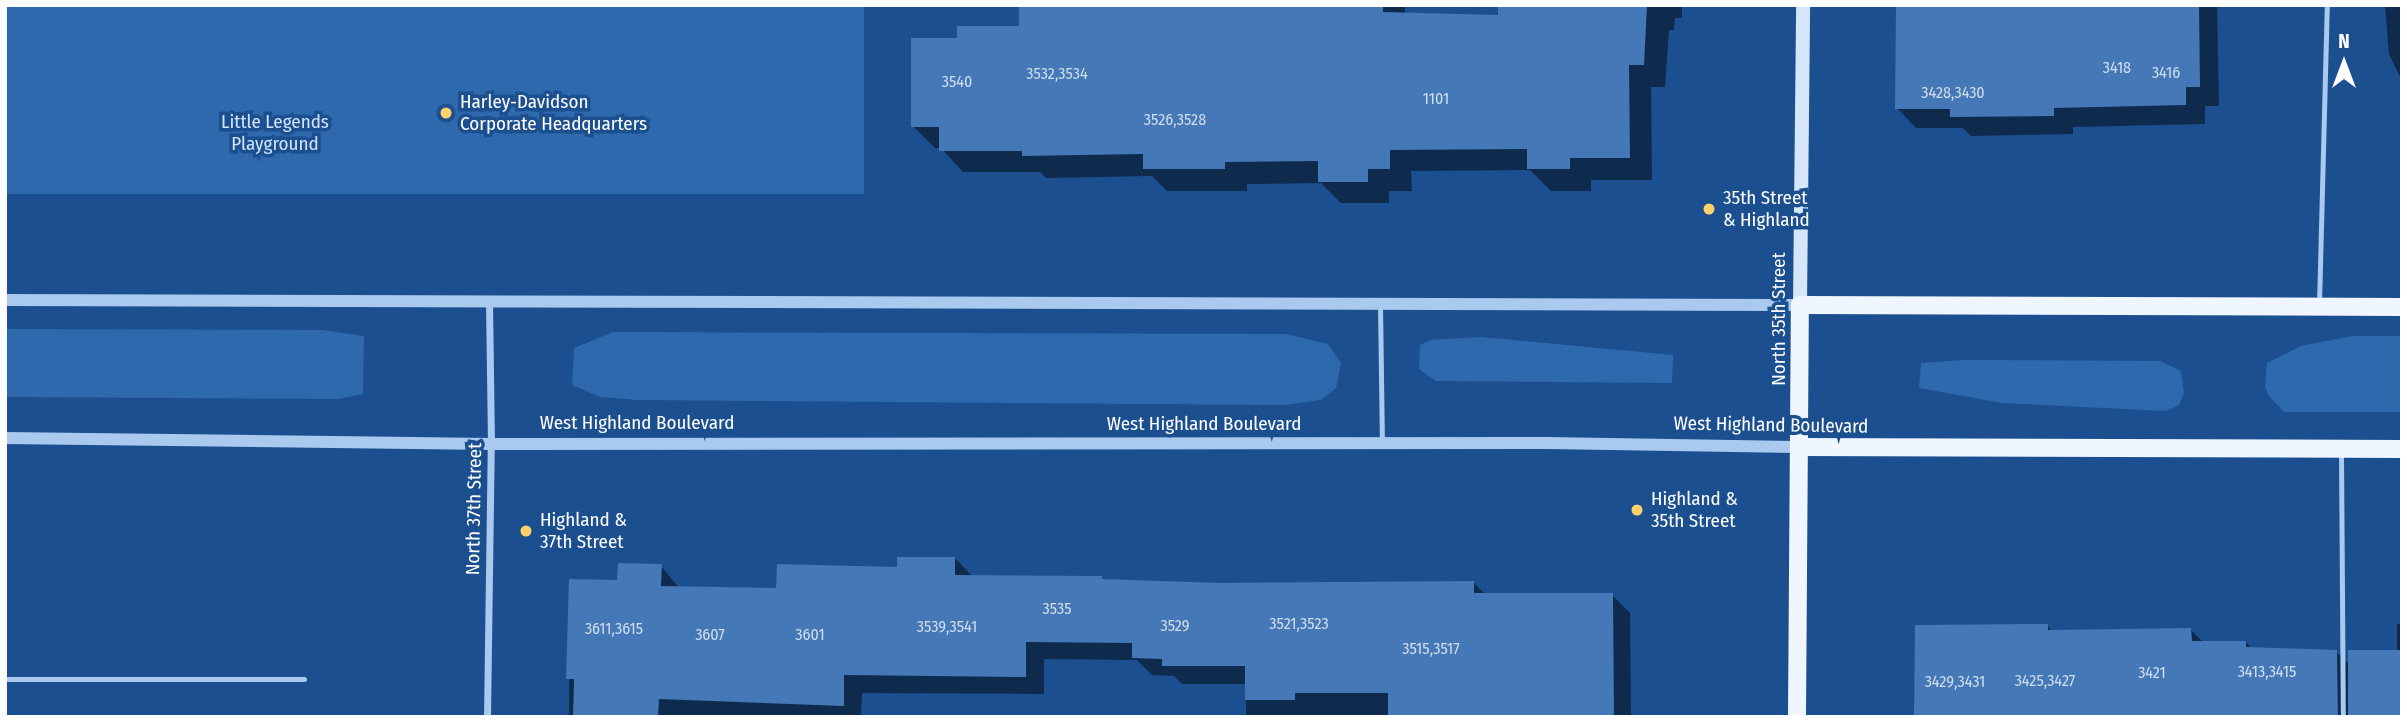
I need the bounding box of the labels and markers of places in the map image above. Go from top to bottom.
place label: Harley-Davidson Corporate Headquarters [460,91,647,135]
marker: Harley-Davidson Corporate Headquarters [438,105,454,121]
place label: 35th Street & Highland [1723,187,1810,231]
marker: 35th Street & Highland [1701,201,1717,217]
place label: Highland & 35th Street [1651,488,1738,532]
marker: Highland & 35th Street [1629,502,1645,518]
place label: Highland & 37th Street [540,509,627,553]
marker: Highland & 37th Street [518,523,534,539]

